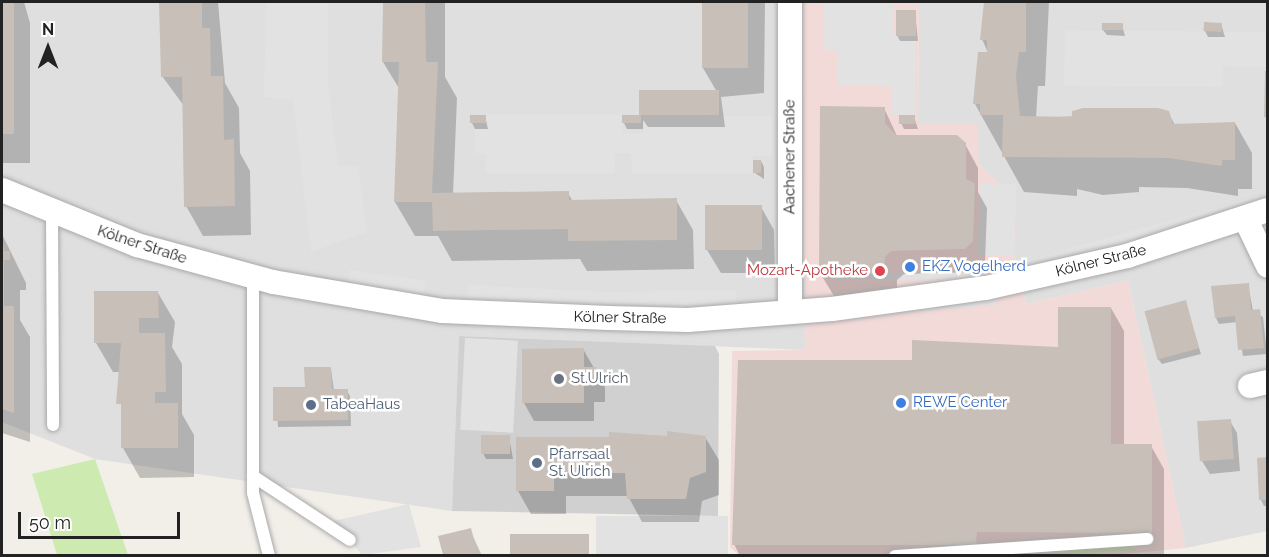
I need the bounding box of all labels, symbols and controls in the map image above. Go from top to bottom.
north arrow [18,18,78,78]
text: N [42,20,54,39]
street label: Aachener Straße [781,99,799,215]
street label: Kölner Straße [95,222,189,268]
street label: Kölner Straße [1054,241,1148,281]
place label: EKZ Vogelherd [922,258,1026,276]
marker: EKZ Vogelherd [903,260,917,274]
place label: Mozart-Apotheke [747,262,868,280]
marker: Mozart-Apotheke [873,264,887,278]
street label: Kölner Straße [573,308,667,328]
place label: St.Ulrich [571,370,628,388]
marker: St.Ulrich [552,372,566,386]
place label: REWE Center [913,394,1007,412]
place label: TabeaHaus [323,396,400,414]
marker: REWE Center [894,396,908,410]
marker: TabeaHaus [304,398,318,412]
place label: Pfarrsaal St. Ulrich [549,445,610,480]
marker: Pfarrsaal St. Ulrich [530,456,544,470]
scale bar [21,500,183,538]
text: 50 m [29,512,71,533]

